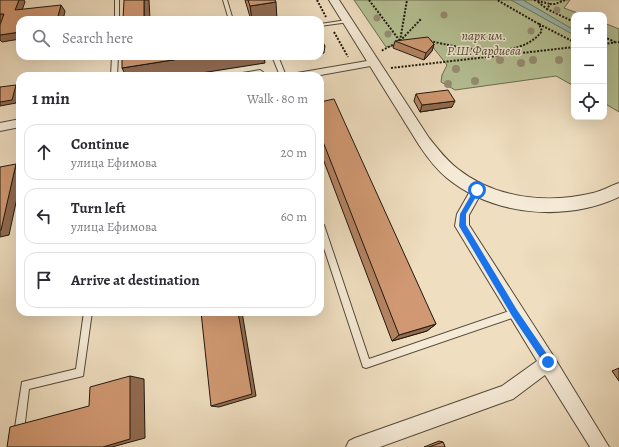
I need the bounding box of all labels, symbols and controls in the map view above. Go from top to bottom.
map controls [571,12,607,120]
button: + [571,12,607,48]
search box [16,16,324,60]
icon: search [30,27,52,49]
park label: парк им. Р.Ш.Фардиева [447,27,521,59]
text: Search here [62,28,133,48]
button: − [571,48,607,84]
button: locate [571,84,607,120]
text: 1 min [32,87,70,110]
text: Walk · 80 m [247,90,308,107]
text: Continue [71,134,129,154]
icon: ahead [33,141,55,163]
text: 20 m [281,144,307,161]
text: улица Ефимова [71,154,157,171]
route start [468,181,486,199]
text: Turn left [71,198,126,218]
icon: left [33,205,55,227]
text: 60 m [281,208,307,225]
text: улица Ефимова [71,218,157,235]
icon: arrive [33,269,55,291]
text: Arrive at destination [71,270,200,290]
route end [539,353,557,371]

